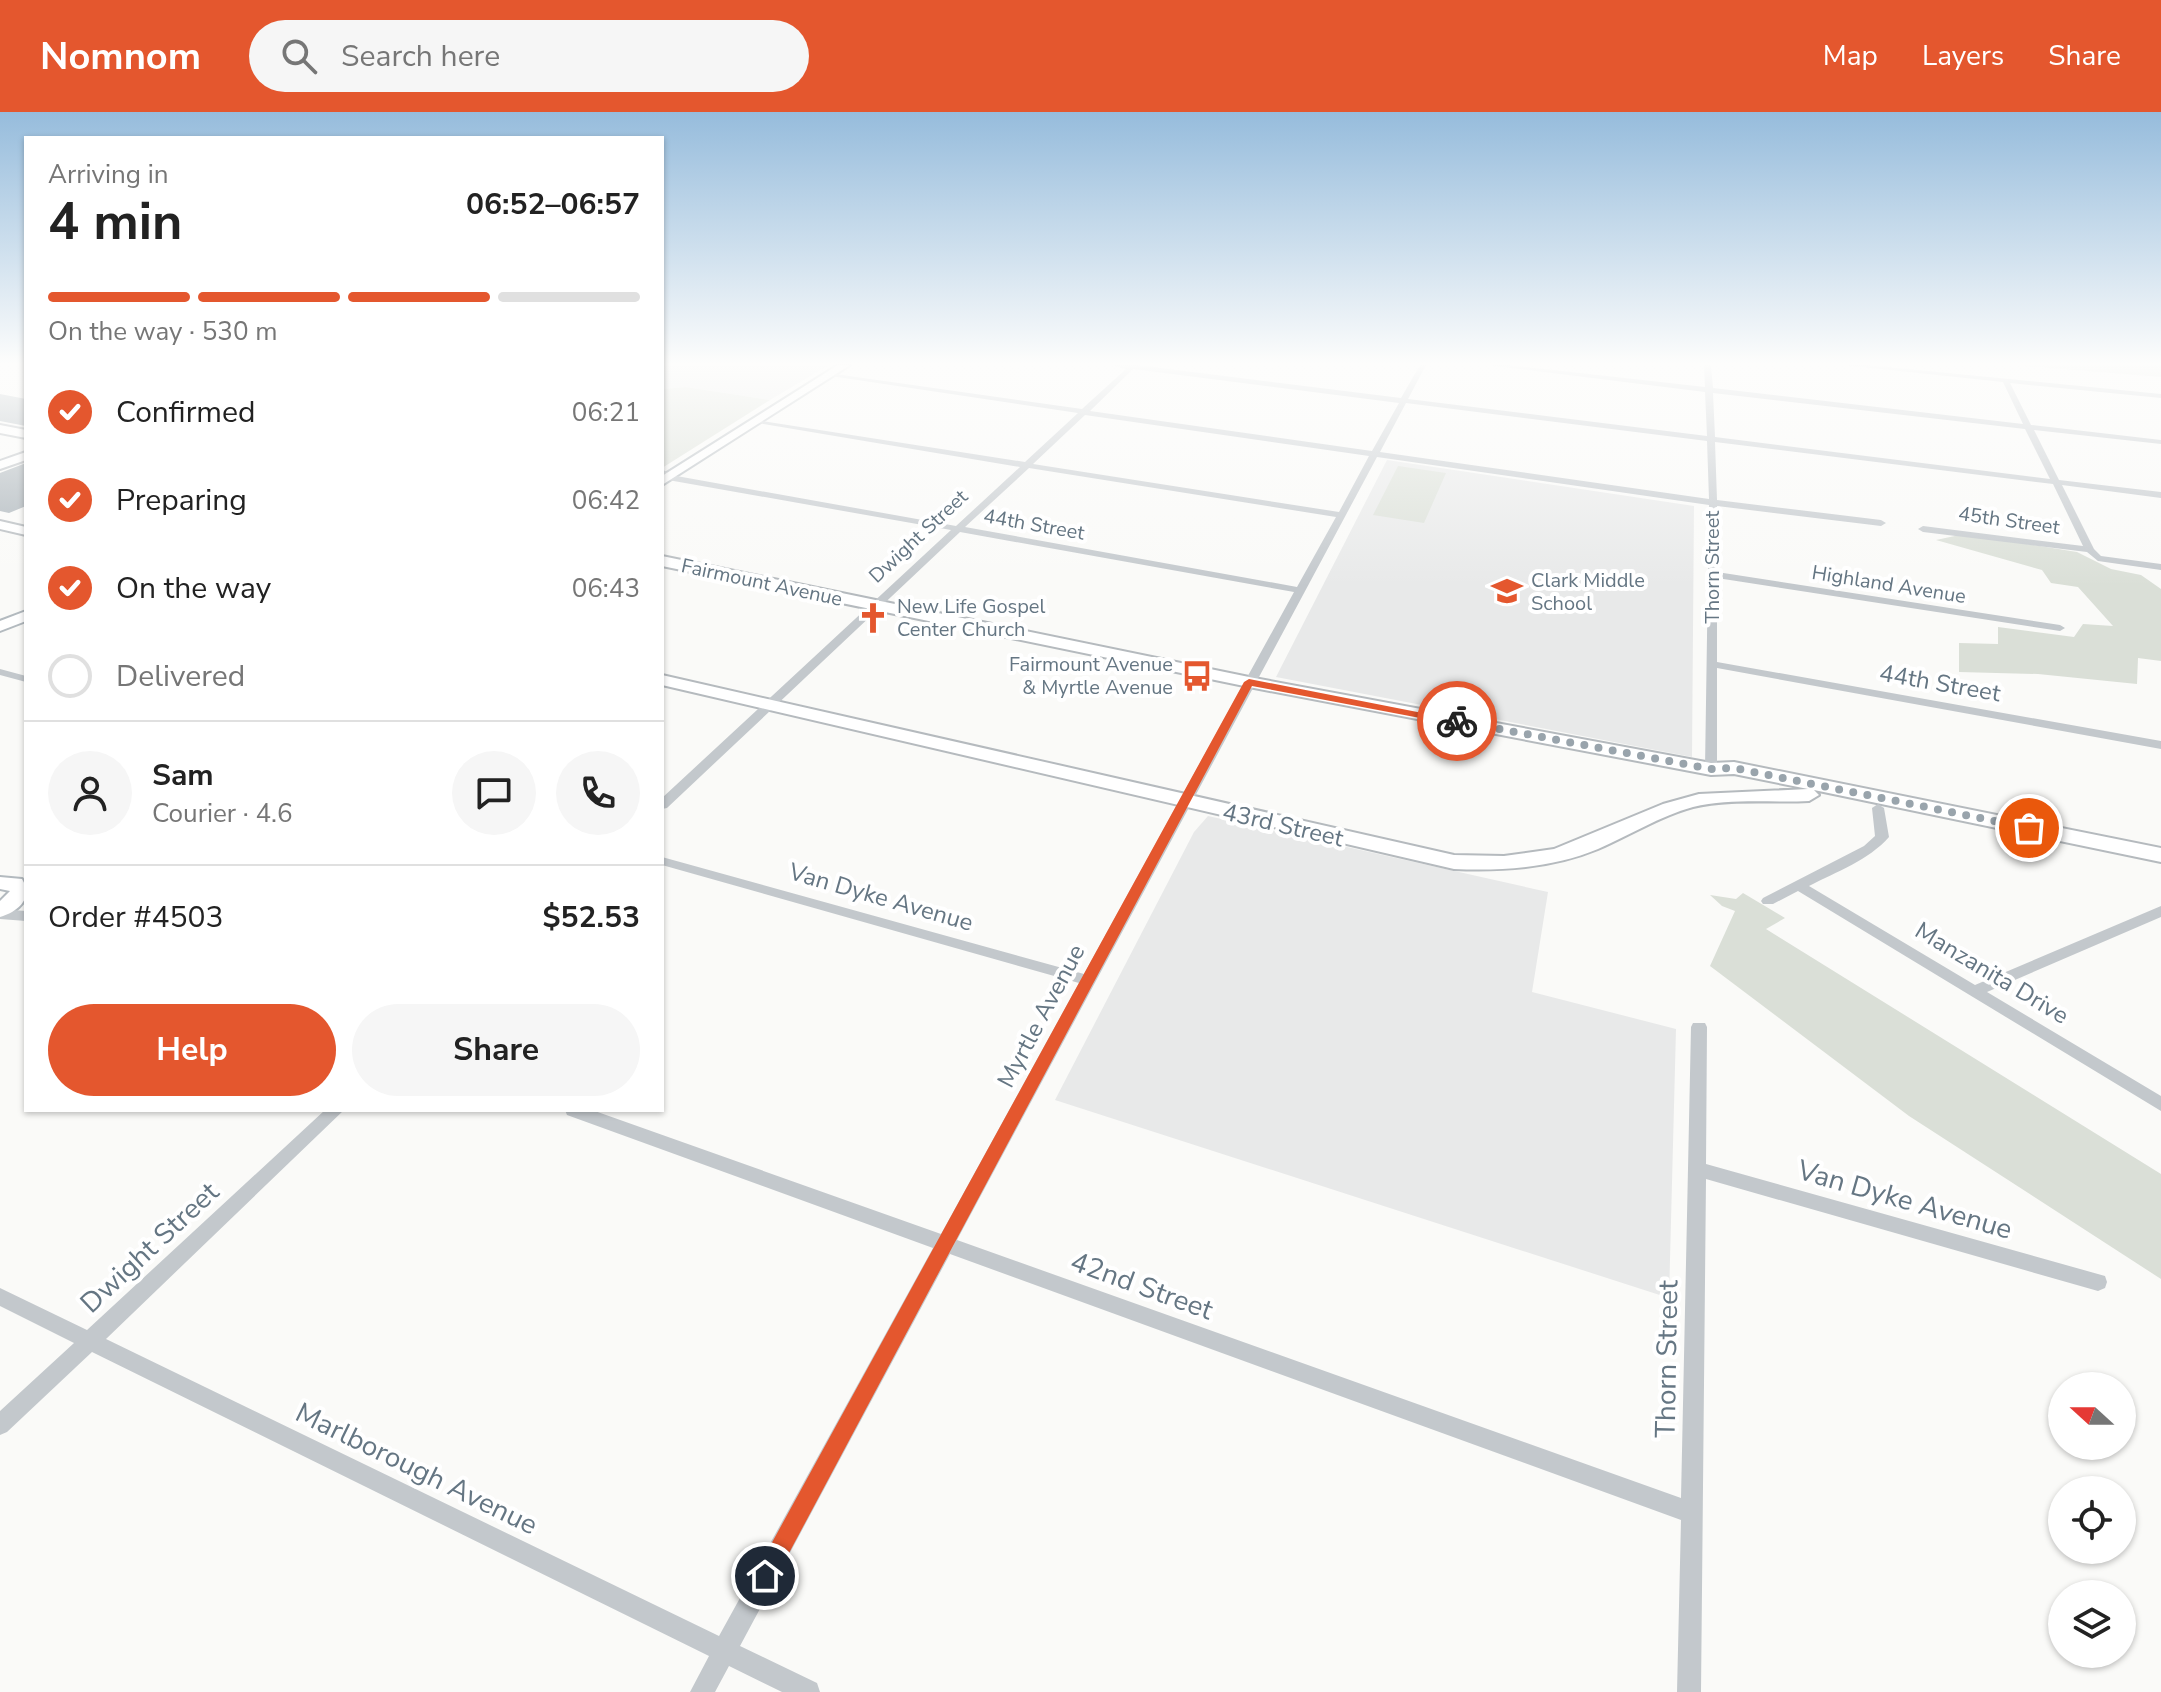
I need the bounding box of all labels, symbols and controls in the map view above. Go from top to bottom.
search box [249,20,809,92]
text: Nomnom [40,31,201,82]
icon: search [277,34,321,78]
text: Search here [341,36,500,77]
text: Map [1823,37,1878,75]
text: Layers [1922,37,2004,75]
text: Share [2048,37,2121,75]
text: Arriving in [48,157,169,192]
text: 06:52–06:57 [466,184,640,225]
text: 4 min [48,186,183,257]
text: On the way · 530 m [48,314,277,349]
icon: check [48,390,92,434]
text: Confirmed [116,392,256,433]
text: 06:21 [572,395,640,430]
icon: check [48,478,92,522]
text: Preparing [116,480,247,521]
text: 06:42 [572,483,640,518]
street label: Dwight Street [863,483,974,589]
street label: 45th Street [1957,500,2062,541]
street label: 44th Street [981,502,1087,547]
street label: Thorn Street [1699,510,1726,623]
street label: Fairmount Avenue [679,552,845,613]
street label: Highland Avenue [1810,559,1968,610]
icon: check [48,566,92,610]
place label: Clark Middle School [1531,567,1645,617]
text: On the way [116,568,271,609]
text: 06:43 [572,571,640,606]
school or university icon: Clark Middle School [1490,574,1524,608]
place label: New Life Gospel Center Church [897,593,1045,643]
church icon: New Life Gospel Center Church [856,601,890,635]
place label: Fairmount Avenue & Myrtle Avenue [1009,651,1173,701]
text: Delivered [116,656,245,697]
street label: 44th Street [1877,657,2004,709]
bus stop icon: Fairmount Avenue & Myrtle Avenue [1180,659,1214,693]
courier [1417,681,1497,761]
icon: bike [1435,699,1479,743]
button: person [48,751,132,835]
button: chat [452,751,536,835]
button: phone [556,751,640,835]
text: Sam [152,755,214,796]
pin [1995,794,2063,862]
text: Courier · 4.6 [152,796,293,831]
street label: 43rd Street [1220,796,1347,855]
icon: bag [2007,806,2051,850]
street label: Van Dyke Avenue [784,855,977,939]
text: Order #4503 [48,897,223,938]
text: $52.53 [543,897,640,938]
street label: Manzanita Drive [1909,914,2075,1032]
street label: Myrtle Avenue [990,939,1092,1093]
button: Help [48,1004,336,1096]
button: Share [352,1004,640,1096]
street label: Van Dyke Avenue [1792,1151,2017,1249]
street label: Dwight Street [72,1174,227,1322]
street label: 42nd Street [1065,1243,1219,1329]
street label: Thorn Street [1647,1280,1687,1438]
north arrow [2048,1372,2136,1460]
map controls [2048,1372,2136,1668]
street label: Marlborough Avenue [289,1394,544,1544]
button: locate [2048,1476,2136,1564]
pin [731,1542,799,1610]
icon: home [743,1554,787,1598]
button: layers [2048,1580,2136,1668]

